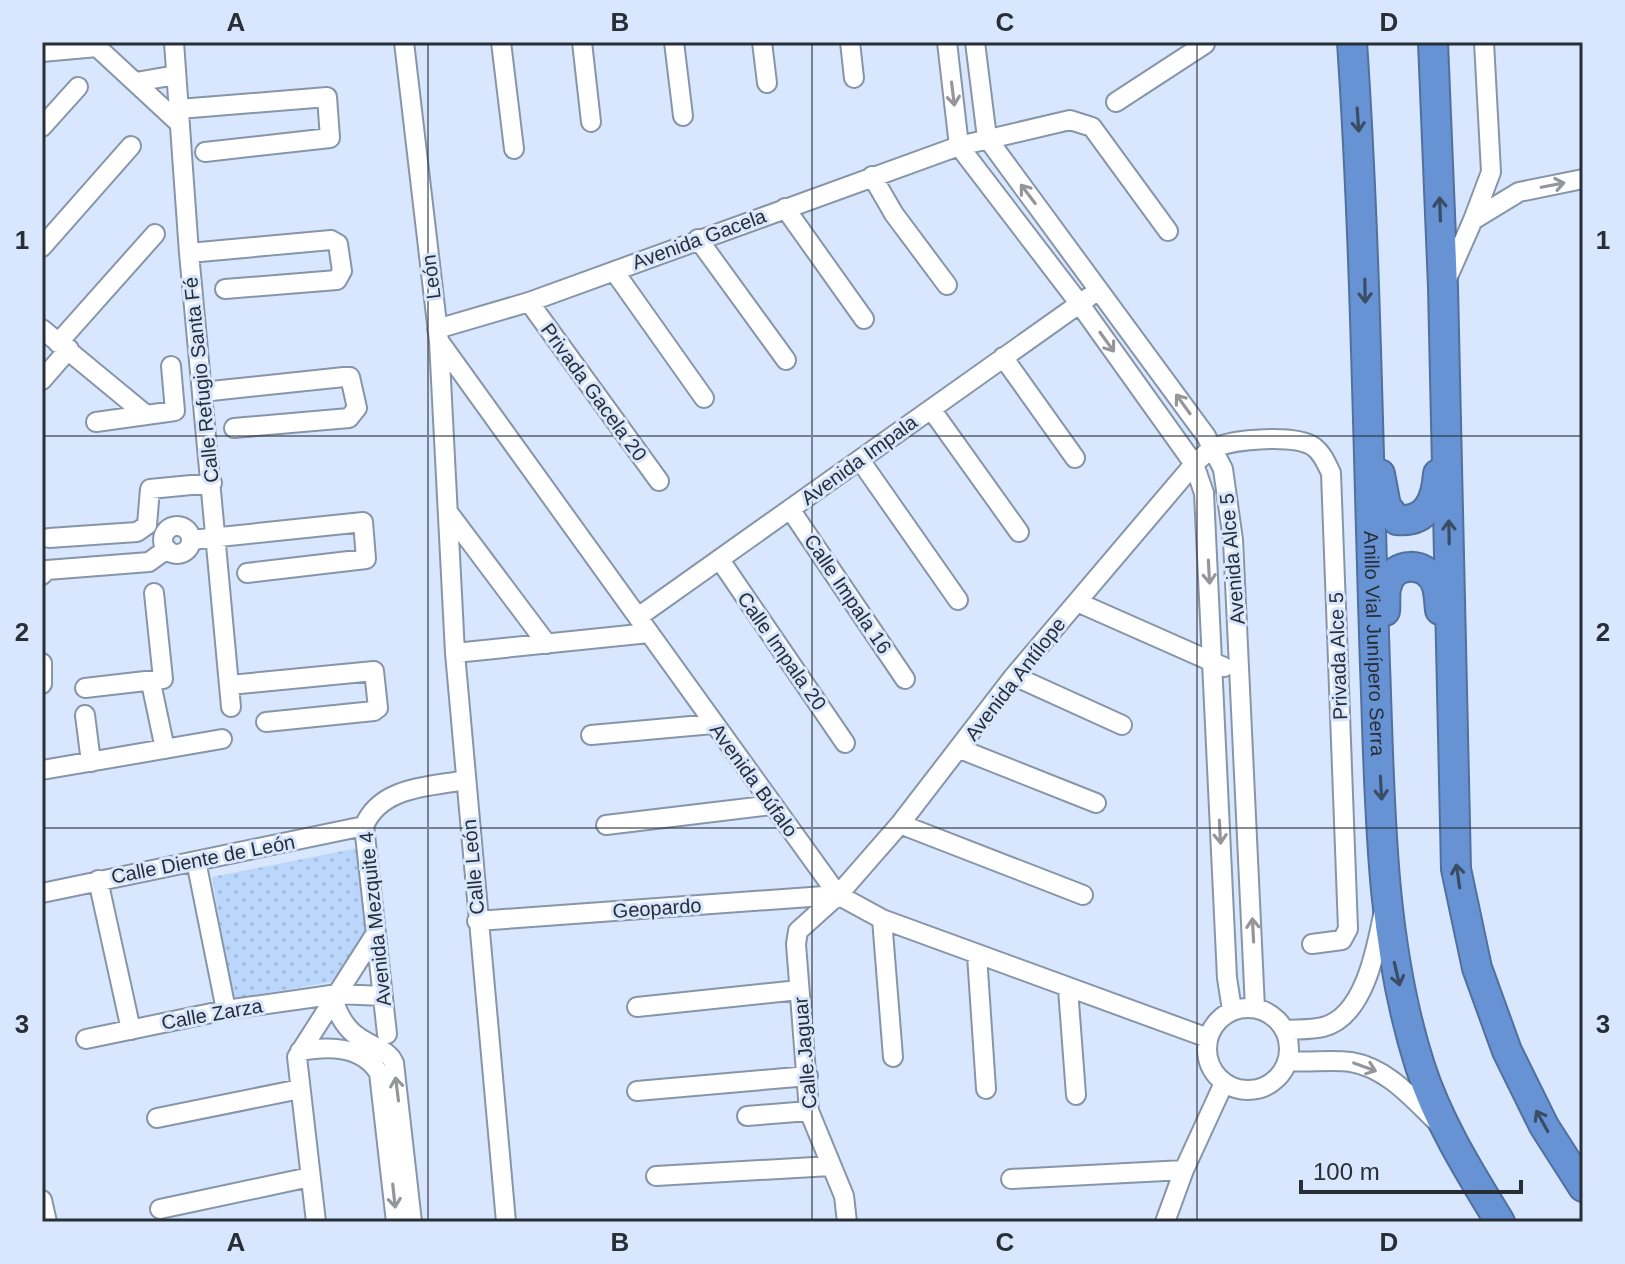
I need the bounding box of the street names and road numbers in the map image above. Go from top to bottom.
street label: Avenida Gacela [629,204,770,273]
street label: León [417,254,445,300]
street label: Calle Refugio Santa Fé [179,276,223,484]
street label: Privada Gacela 20 [537,319,651,465]
street label: Avenida Impala [797,410,922,509]
street label: Avenida Alce 5 [1215,492,1249,626]
street label: Calle Impala 16 [800,530,896,658]
street label: Anillo Vial Junípero Serra [1360,531,1389,757]
street label: Calle Impala 20 [733,588,831,714]
street label: Privada Alce 5 [1325,592,1351,720]
street label: Avenida Antílope [960,613,1070,745]
street label: Avenida Búfalo [706,719,802,841]
street label: Calle León [458,818,488,916]
street label: Calle Diente de León [109,830,297,888]
street label: Avenida Mezquite 4 [355,831,395,1007]
street label: Geopardo [612,894,702,922]
street label: Calle Zarza [160,994,265,1034]
street label: Calle Jaguar [789,996,821,1110]

